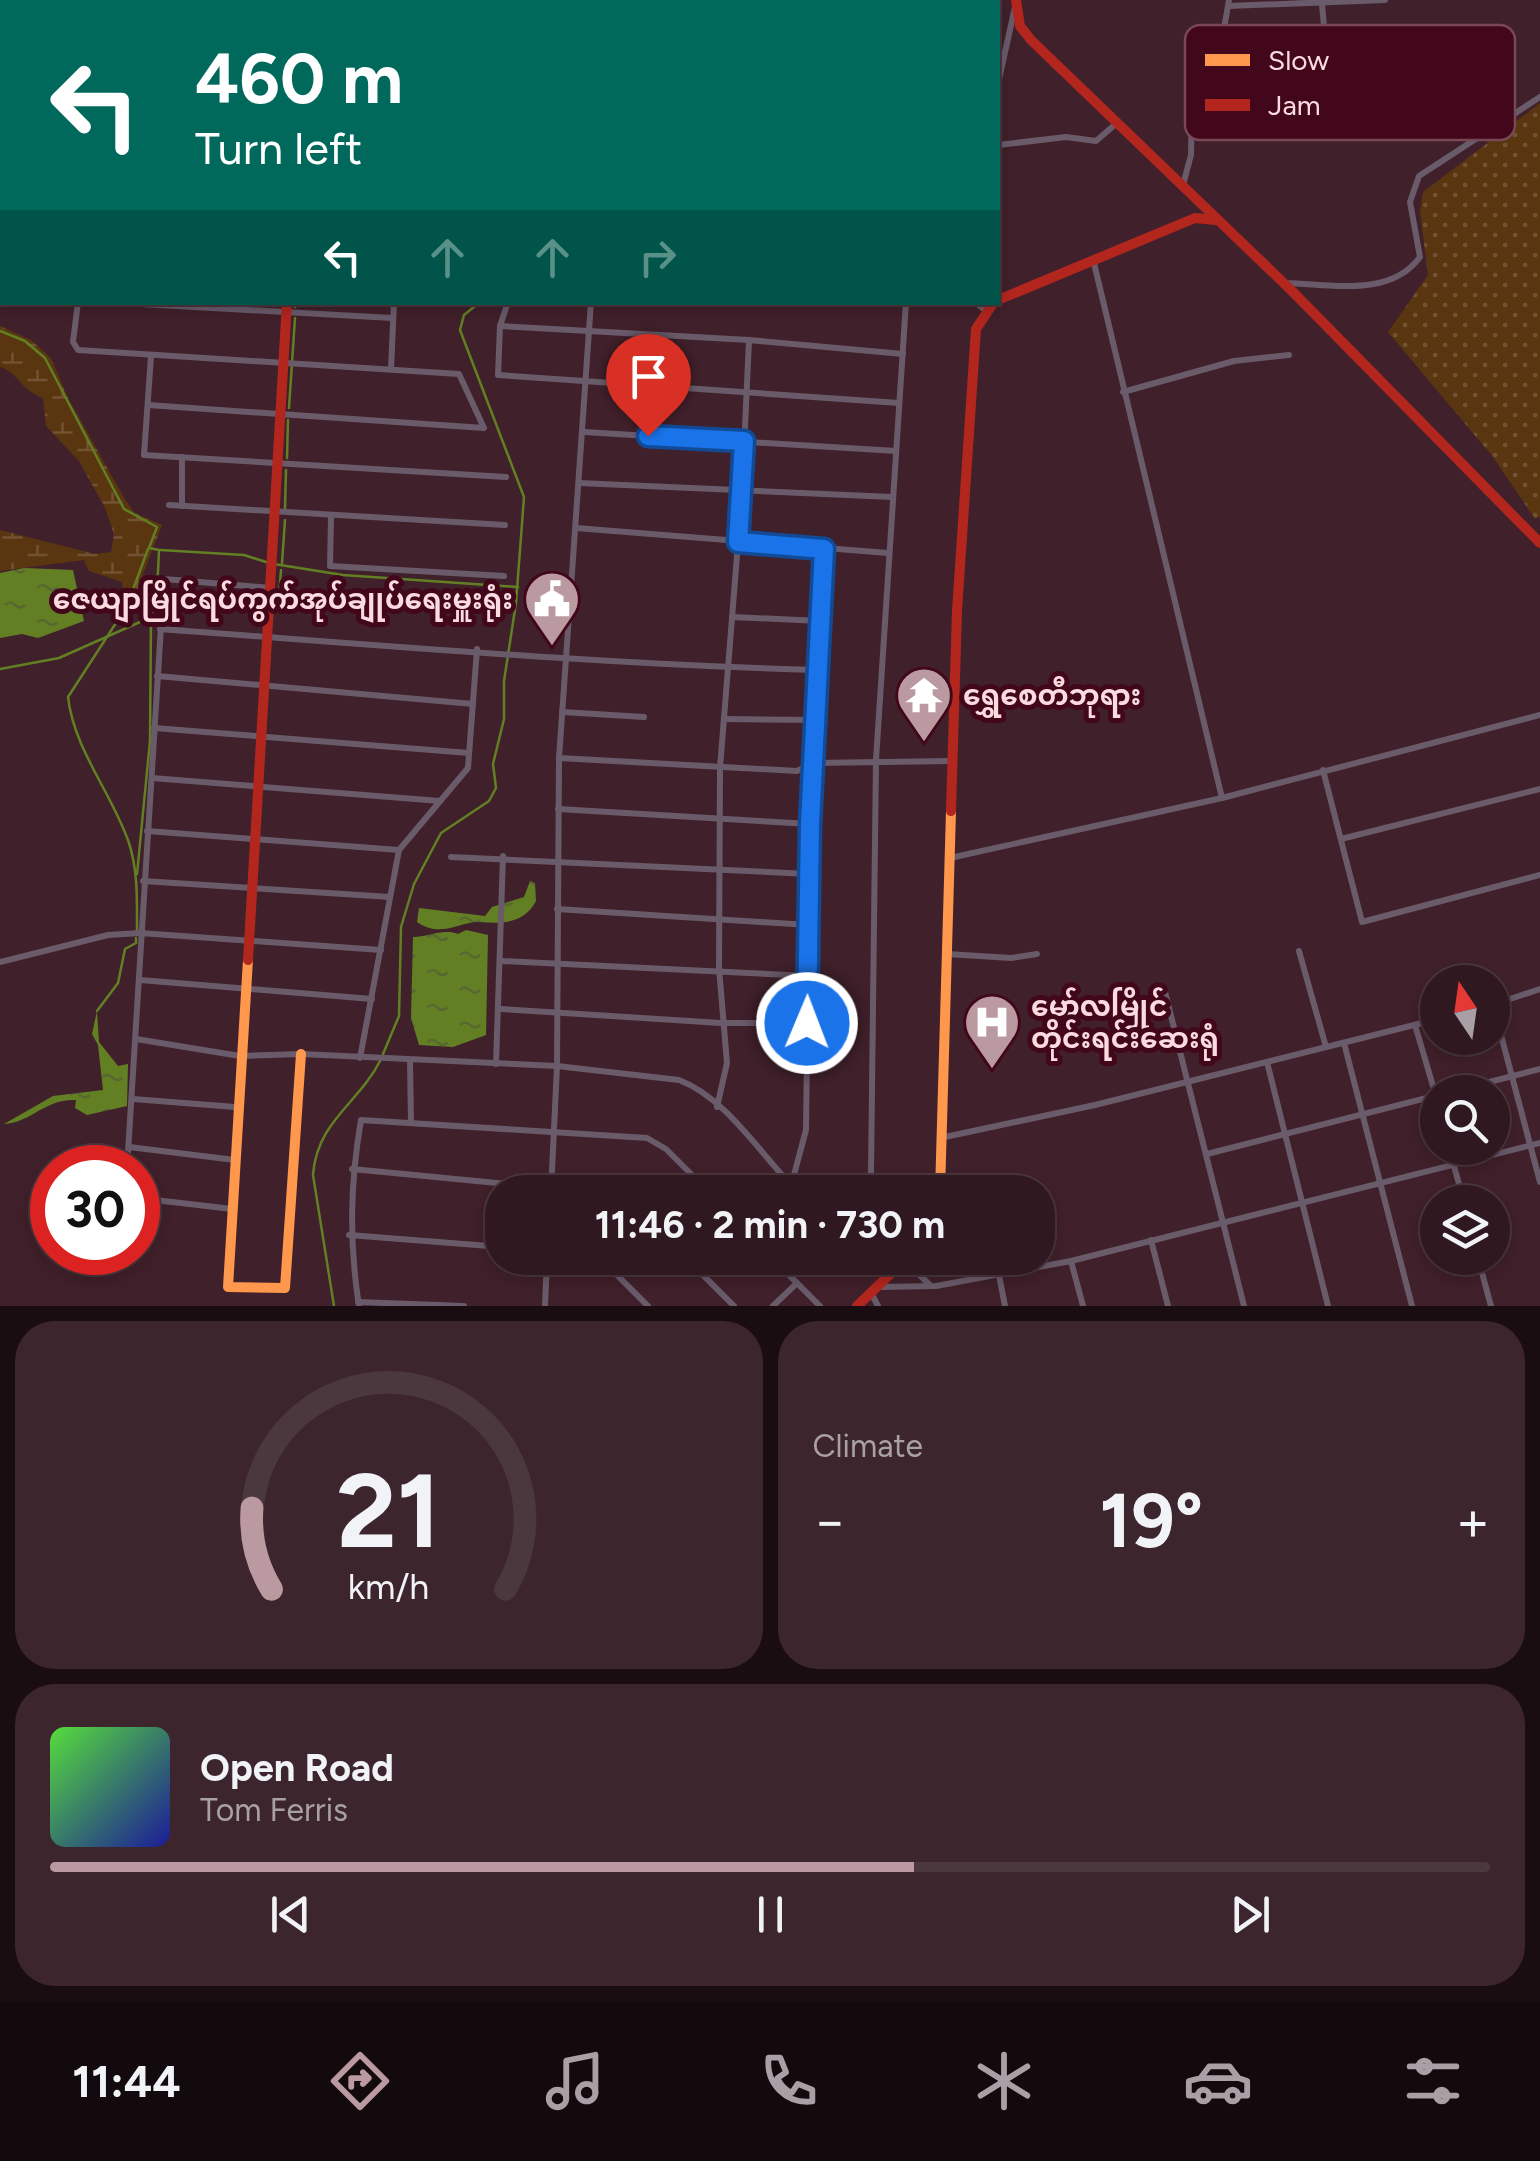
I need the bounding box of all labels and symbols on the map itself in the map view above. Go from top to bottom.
legend [1185,25,1515,140]
text: Slow [1268,43,1329,77]
text: Jam [1268,88,1321,122]
pin [606,334,691,437]
public building icon: ဇေယျာမြိုင်ရပ်ကွက်အုပ်ချုပ်ရေးမှူးရုံး [522,569,582,648]
place label: ဇေယျာမြိုင်ရပ်ကွက်အုပ်ချုပ်ရေးမှူးရုံး [53,580,513,623]
temple icon: ရွှေစေတီဘုရား [894,665,954,744]
place label: ရွှေစေတီဘုရား [963,676,1141,718]
north arrow [1420,965,1510,1055]
position arrow [755,971,859,1075]
place label: မော်လမြိုင် တိုင်းရင်းဆေးရုံ [1031,987,1219,1061]
hospital icon: မော်လမြိုင် တိုင်းရင်းဆေးရုံ [962,992,1022,1071]
speed limit sign: 30 [30,1145,160,1275]

